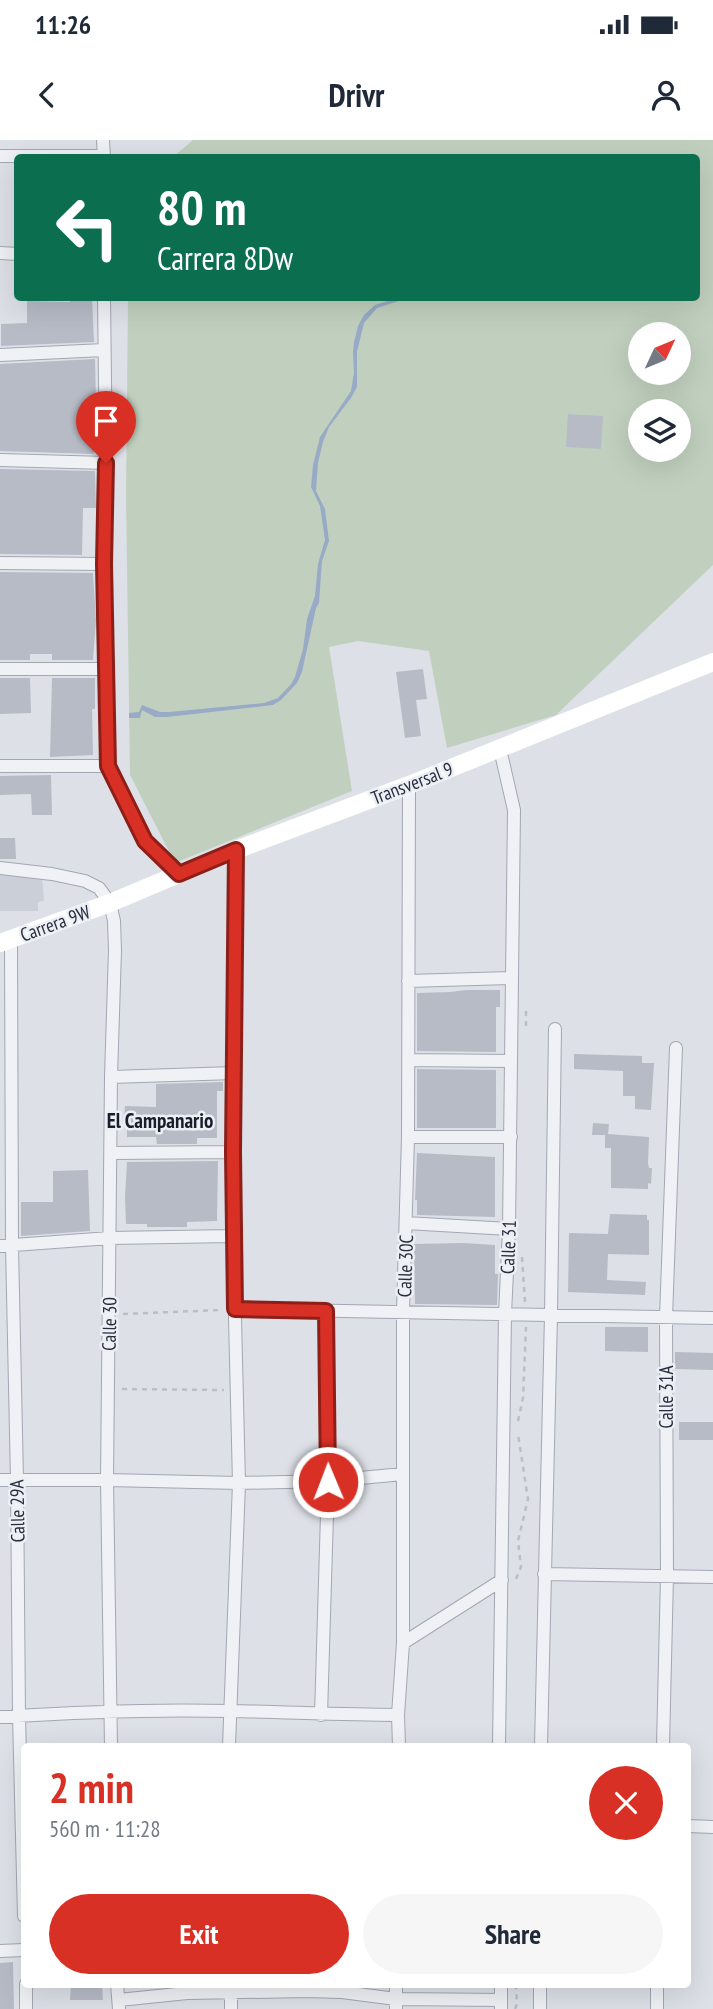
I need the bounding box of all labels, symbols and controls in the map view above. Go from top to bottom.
text: 11:26 [35,8,91,41]
text: Drivr [329,74,384,116]
icon: back [28,76,66,114]
icon: person [647,76,685,114]
text: 80 m [157,175,246,239]
icon: left [42,182,133,273]
text: Carrera 8Dw [157,237,293,279]
north arrow [628,322,691,385]
map controls [628,322,691,462]
pin [76,391,136,463]
button: layers [628,399,691,462]
icon: arrive [87,402,125,440]
street label: Transversal 9 [368,756,456,810]
street label: Carrera 9W [17,899,93,947]
district label: El Campanario [107,1107,213,1134]
street label: Calle 31 [495,1220,521,1274]
street label: Calle 30C [392,1234,418,1298]
street label: Calle 30 [97,1297,121,1351]
street label: Calle 31A [654,1366,678,1428]
position arrow [291,1445,365,1519]
street label: Calle 29A [4,1479,30,1543]
text: 2 min [49,1760,134,1815]
button: close [589,1766,663,1840]
text: 560 m · 11:28 [49,1814,161,1843]
button: Exit [49,1894,349,1974]
button: Share [363,1894,663,1974]

